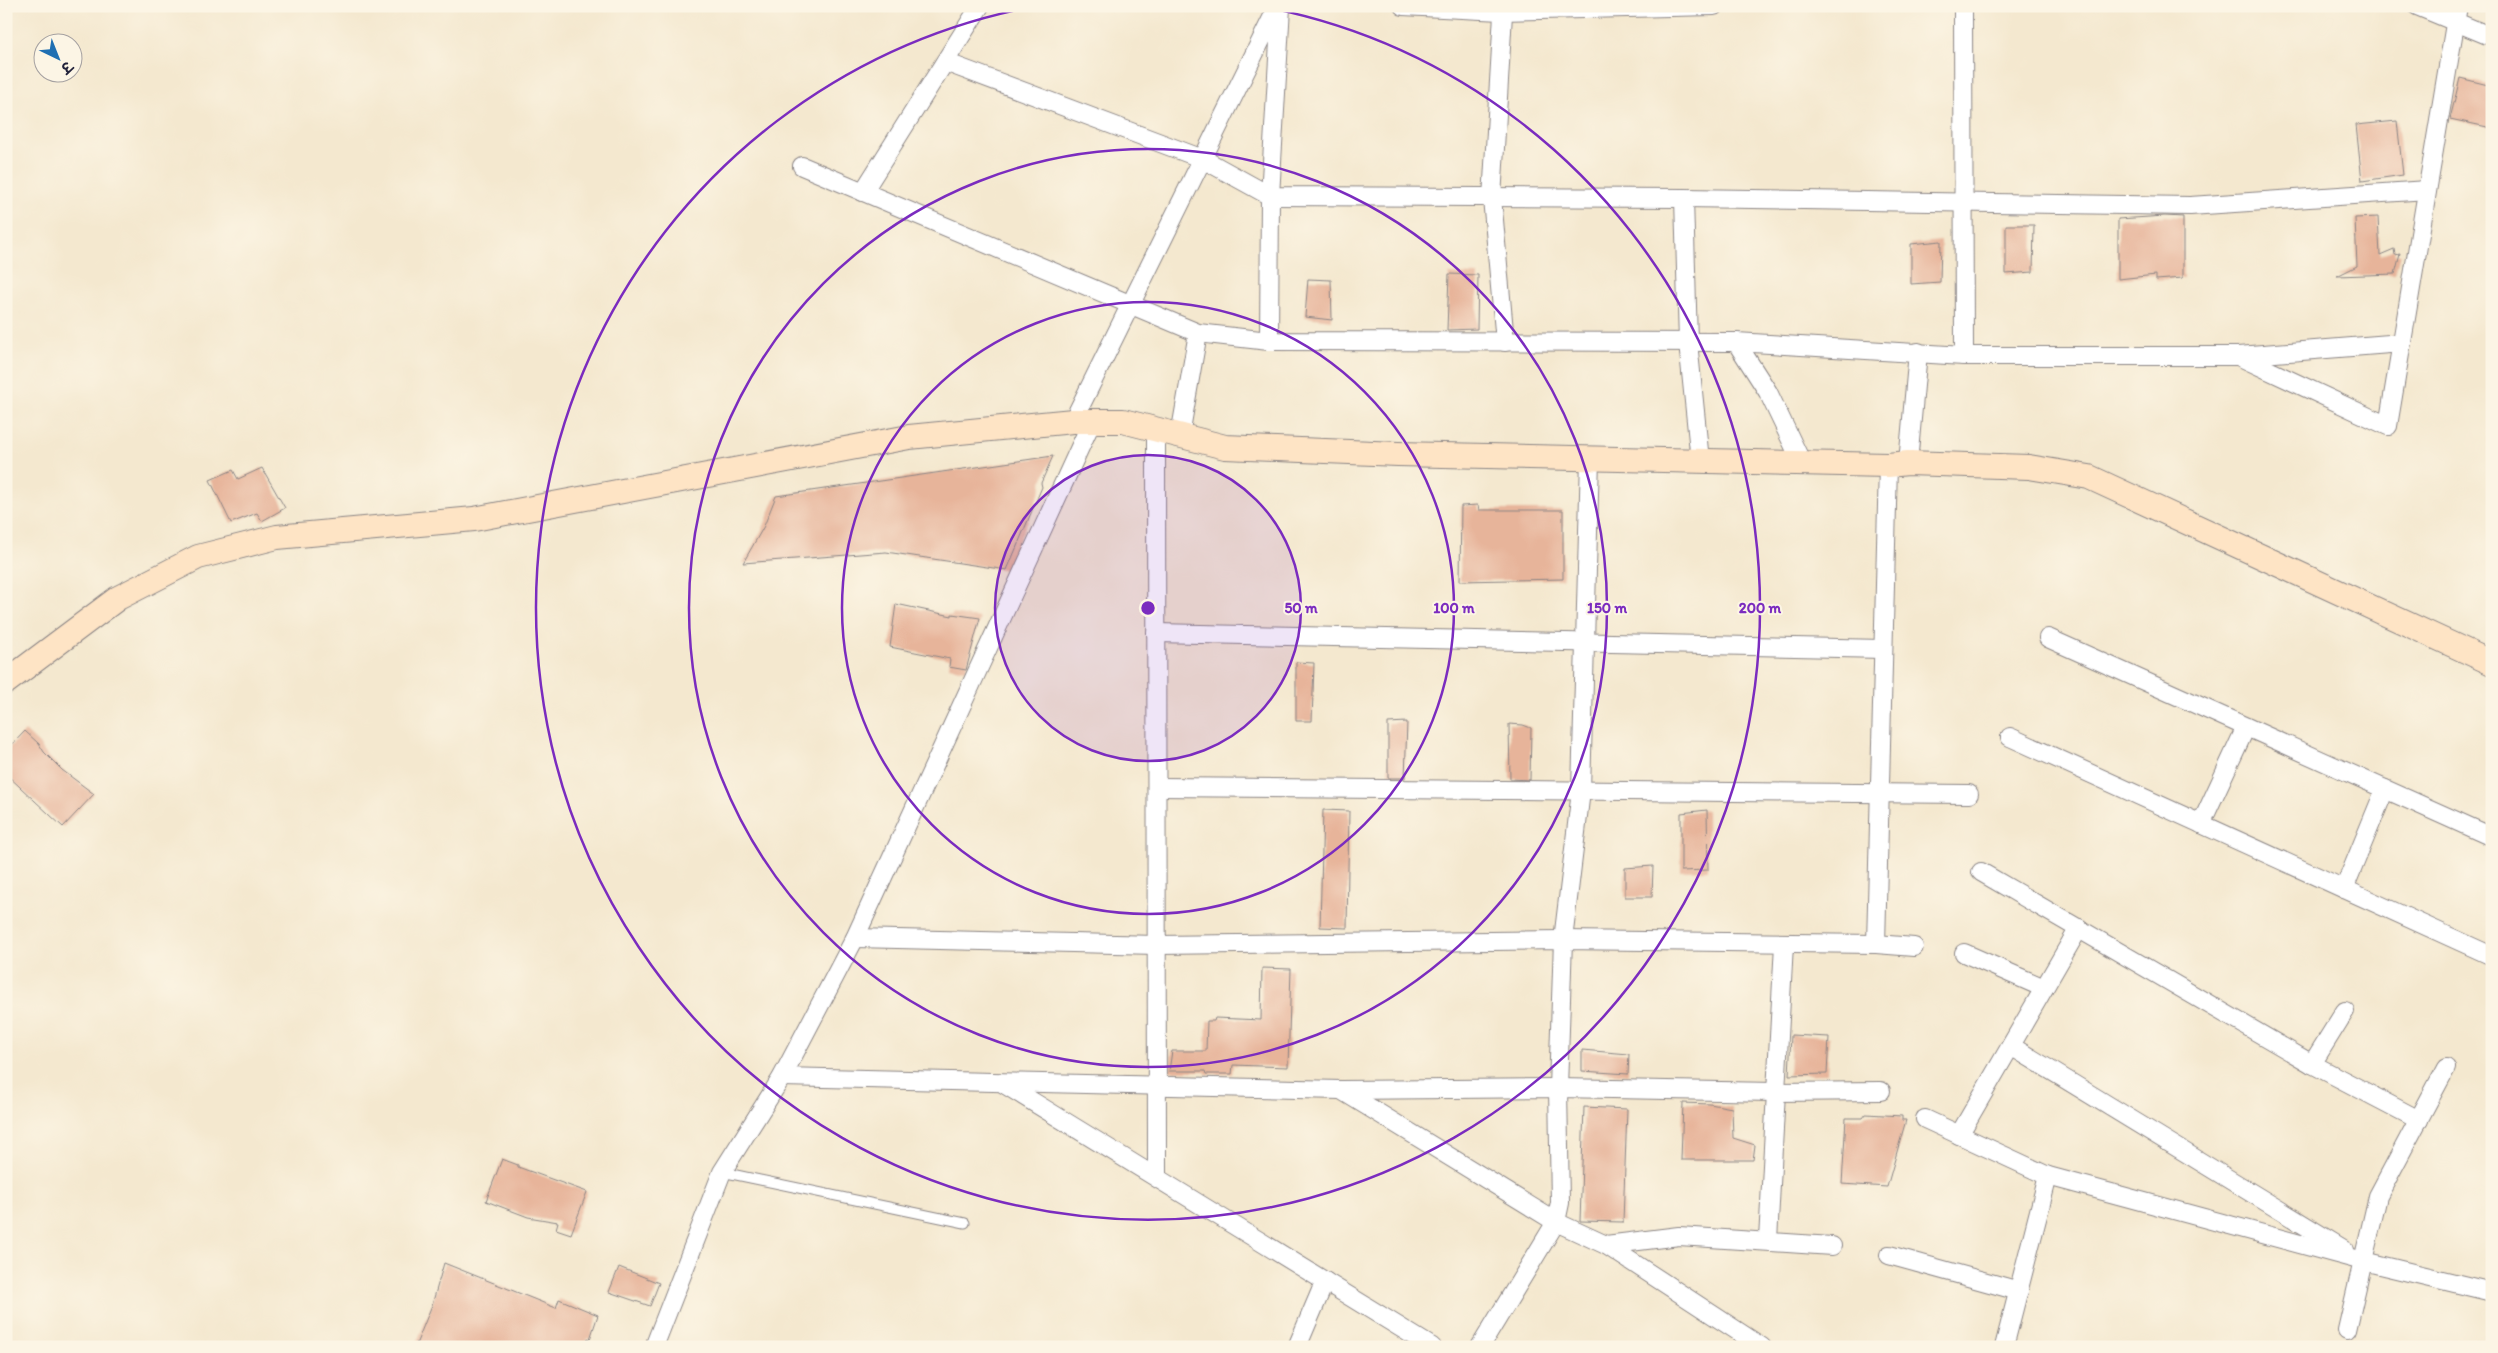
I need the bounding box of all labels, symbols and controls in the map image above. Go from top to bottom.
north arrow [32,32,82,82]
text: उ [56,56,77,78]
centre of rings [1139,599,1157,617]
text: 50 m [1284,599,1318,617]
text: 100 m [1433,599,1475,617]
text: 150 m [1587,599,1627,617]
text: 200 m [1739,599,1782,617]

